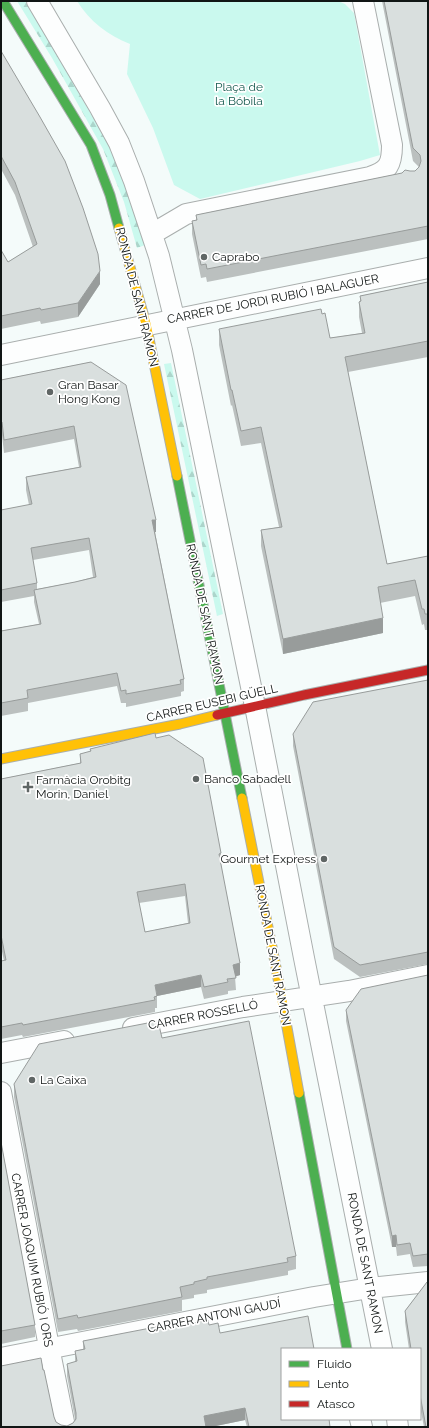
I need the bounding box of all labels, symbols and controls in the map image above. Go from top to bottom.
park label: Plaça de la Bóbila [215,80,263,108]
street label: RONDA DE SANT RAMON [113,226,161,368]
place label: Caprabo [212,250,259,264]
marker: Caprabo [199,252,209,262]
street label: CARRER DE JORDI RUBIÓ I BALAGUER [166,272,380,326]
place label: Gran Basar Hong Kong [58,378,120,406]
marker: Gran Basar Hong Kong [45,387,55,397]
street label: RONDA DE SANT RAMON [183,542,227,686]
street label: CARRER EUSEBI GÜELL [145,681,279,725]
place label: Banco Sabadell [204,772,292,786]
place label: Farmàcia Orobitg Morin, Daniel [36,773,131,801]
marker: Banco Sabadell [191,774,201,784]
marker: Farmàcia Orobitg Morin, Daniel [23,782,33,792]
place label: Gourmet Express [220,852,316,866]
marker: Gourmet Express [319,854,329,864]
street label: RONDA DE SANT RAMON [252,883,294,1027]
street label: CARRER ROSSELLÓ [147,997,259,1033]
place label: La Caixa [40,1073,87,1087]
marker: La Caixa [27,1075,37,1085]
street label: CARRER JOAQUIM RUBIÓ I ORS [8,1172,56,1348]
street label: RONDA DE SANT RAMON [344,1191,386,1335]
street label: CARRER ANTONI GAUDÍ [146,1296,282,1336]
legend [281,1348,421,1420]
text: Fluido [317,1357,352,1371]
text: Lento [317,1377,349,1391]
text: Atasco [317,1397,355,1411]

